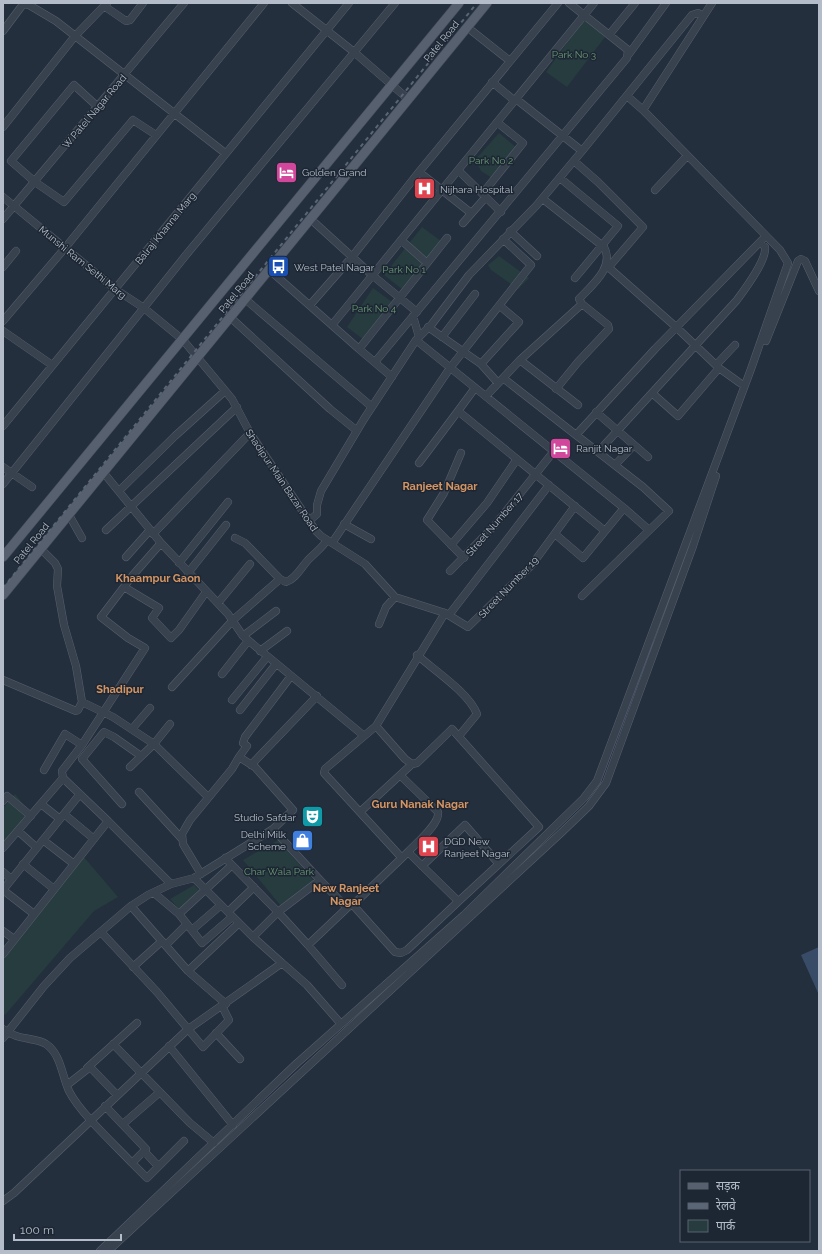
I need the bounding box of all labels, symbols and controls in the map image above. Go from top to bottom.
street label: Patel Road [421,19,461,64]
park label: Park No 3 [552,49,596,60]
street label: W Patel Nagar Road [60,72,128,150]
park label: Park No 2 [469,155,513,166]
hotel icon: Golden Grand [273,159,299,185]
place label: Golden Grand [302,167,366,178]
hospital icon: Nijhara Hospital [412,176,438,202]
place label: Nijhara Hospital [440,184,513,195]
street label: Balraj Khanna Marg [133,190,198,267]
street label: Munshi Ram Sethi Marg [37,224,129,301]
bus stop icon: West Patel Nagar [266,254,292,280]
place label: West Patel Nagar [294,262,375,273]
park label: Park No 1 [382,264,426,275]
street label: Patel Road [216,270,256,315]
park label: Park No 4 [352,303,397,314]
street label: Shadipur Main Bazar Road [243,427,320,533]
hotel icon: Ranjit Nagar [548,435,574,461]
place label: Ranjit Nagar [576,443,633,454]
district label: Ranjeet Nagar [402,480,478,493]
street label: Street Number 17 [464,490,525,558]
street label: Patel Road [11,521,51,566]
street label: Street Number 19 [476,554,541,620]
district label: Khaampur Gaon [116,572,201,585]
district label: Shadipur [96,683,145,696]
district label: Guru Nanak Nagar [371,798,469,811]
theatre icon: Studio Safdar [299,804,325,830]
place label: Studio Safdar [234,812,296,823]
shop icon: Delhi Milk Scheme [289,827,315,853]
place label: Delhi Milk Scheme [241,829,287,852]
hospital icon: DGD New Ranjeet Nagar [416,834,442,860]
place label: DGD New Ranjeet Nagar [444,836,510,859]
park label: Char Wala Park [244,866,315,877]
district label: New Ranjeet Nagar [313,882,380,908]
legend [680,1170,810,1242]
text: सड़क [716,1179,741,1193]
text: रेलवे [716,1198,736,1213]
scale bar [14,1216,121,1242]
text: पार्क [716,1219,736,1233]
text: 100 m [20,1223,54,1237]

